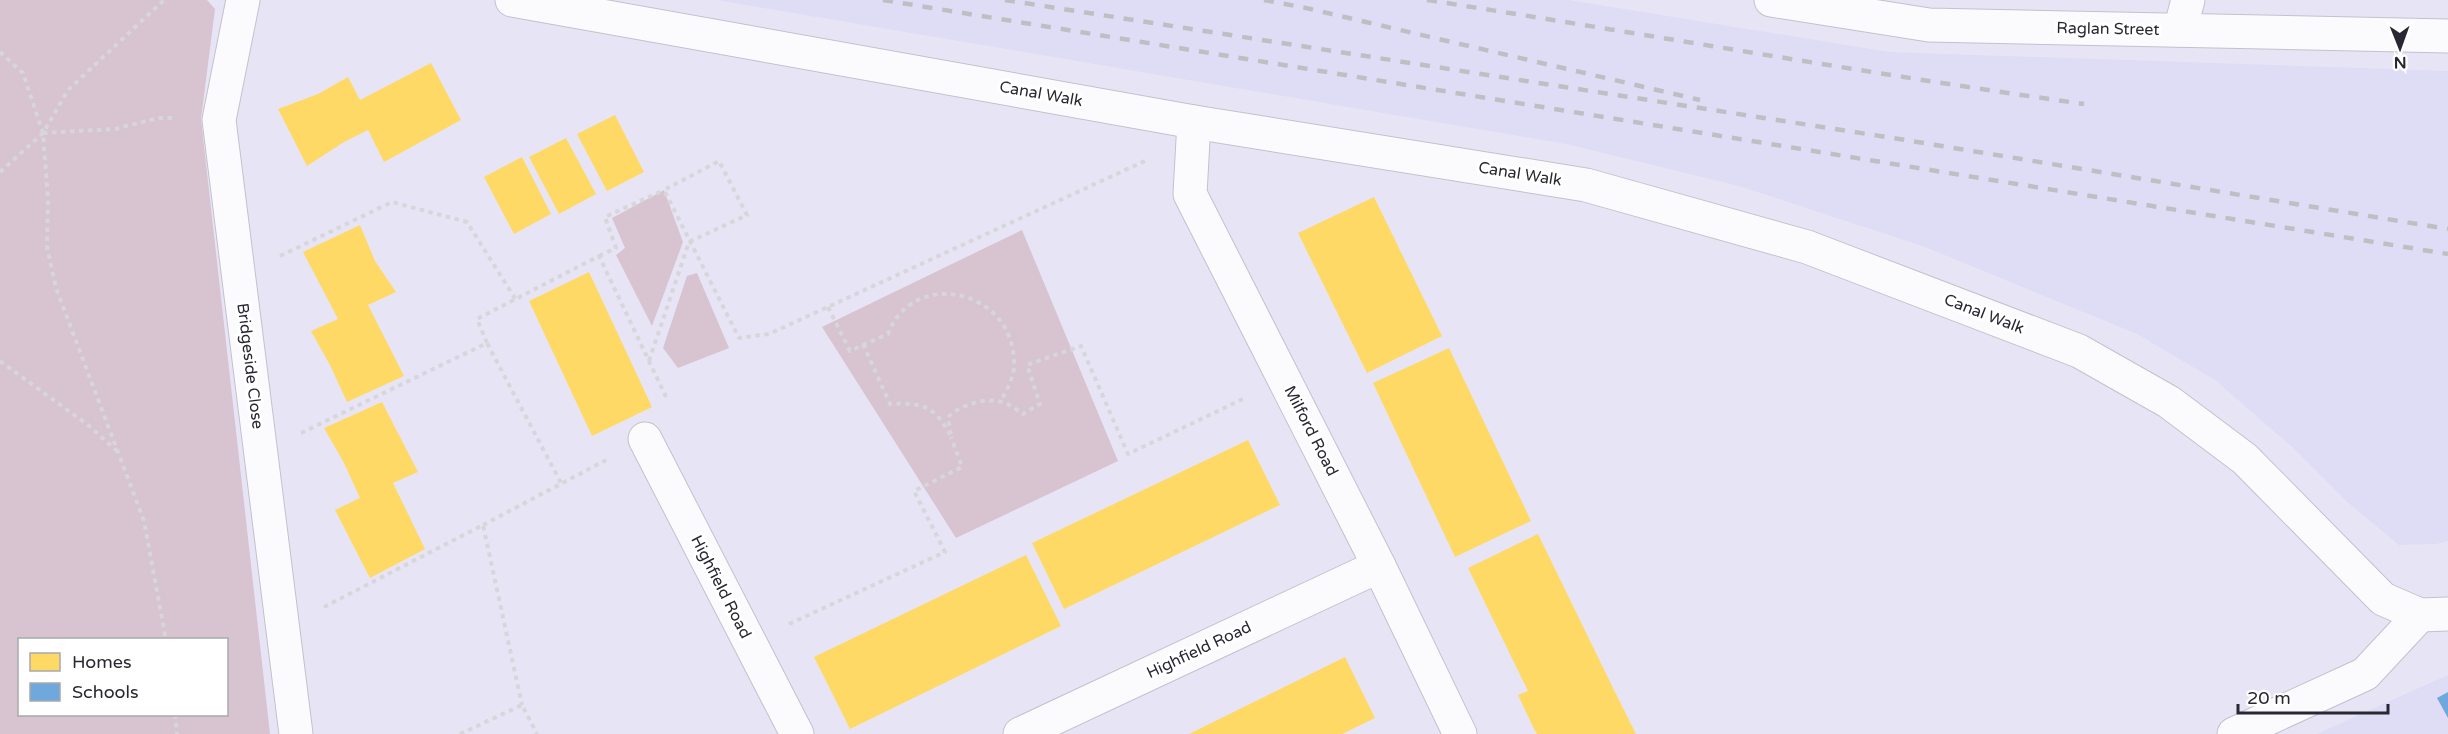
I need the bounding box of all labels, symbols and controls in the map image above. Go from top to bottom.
street label: Raglan Street [2056,18,2160,40]
north arrow [2370,18,2430,78]
text: N [2394,52,2407,72]
street label: Canal Walk [998,77,1084,111]
street label: Canal Walk [1477,158,1563,191]
street label: Canal Walk [1941,290,2027,339]
street label: Bridgeside Close [232,302,268,430]
street label: Milford Road [1280,382,1342,480]
street label: Highfield Road [686,532,756,642]
street label: Highfield Road [1143,617,1255,683]
legend [18,638,228,716]
text: Homes [72,651,132,673]
scale bar [2238,677,2388,715]
text: Schools [72,681,139,703]
text: 20 m [2247,687,2291,709]

